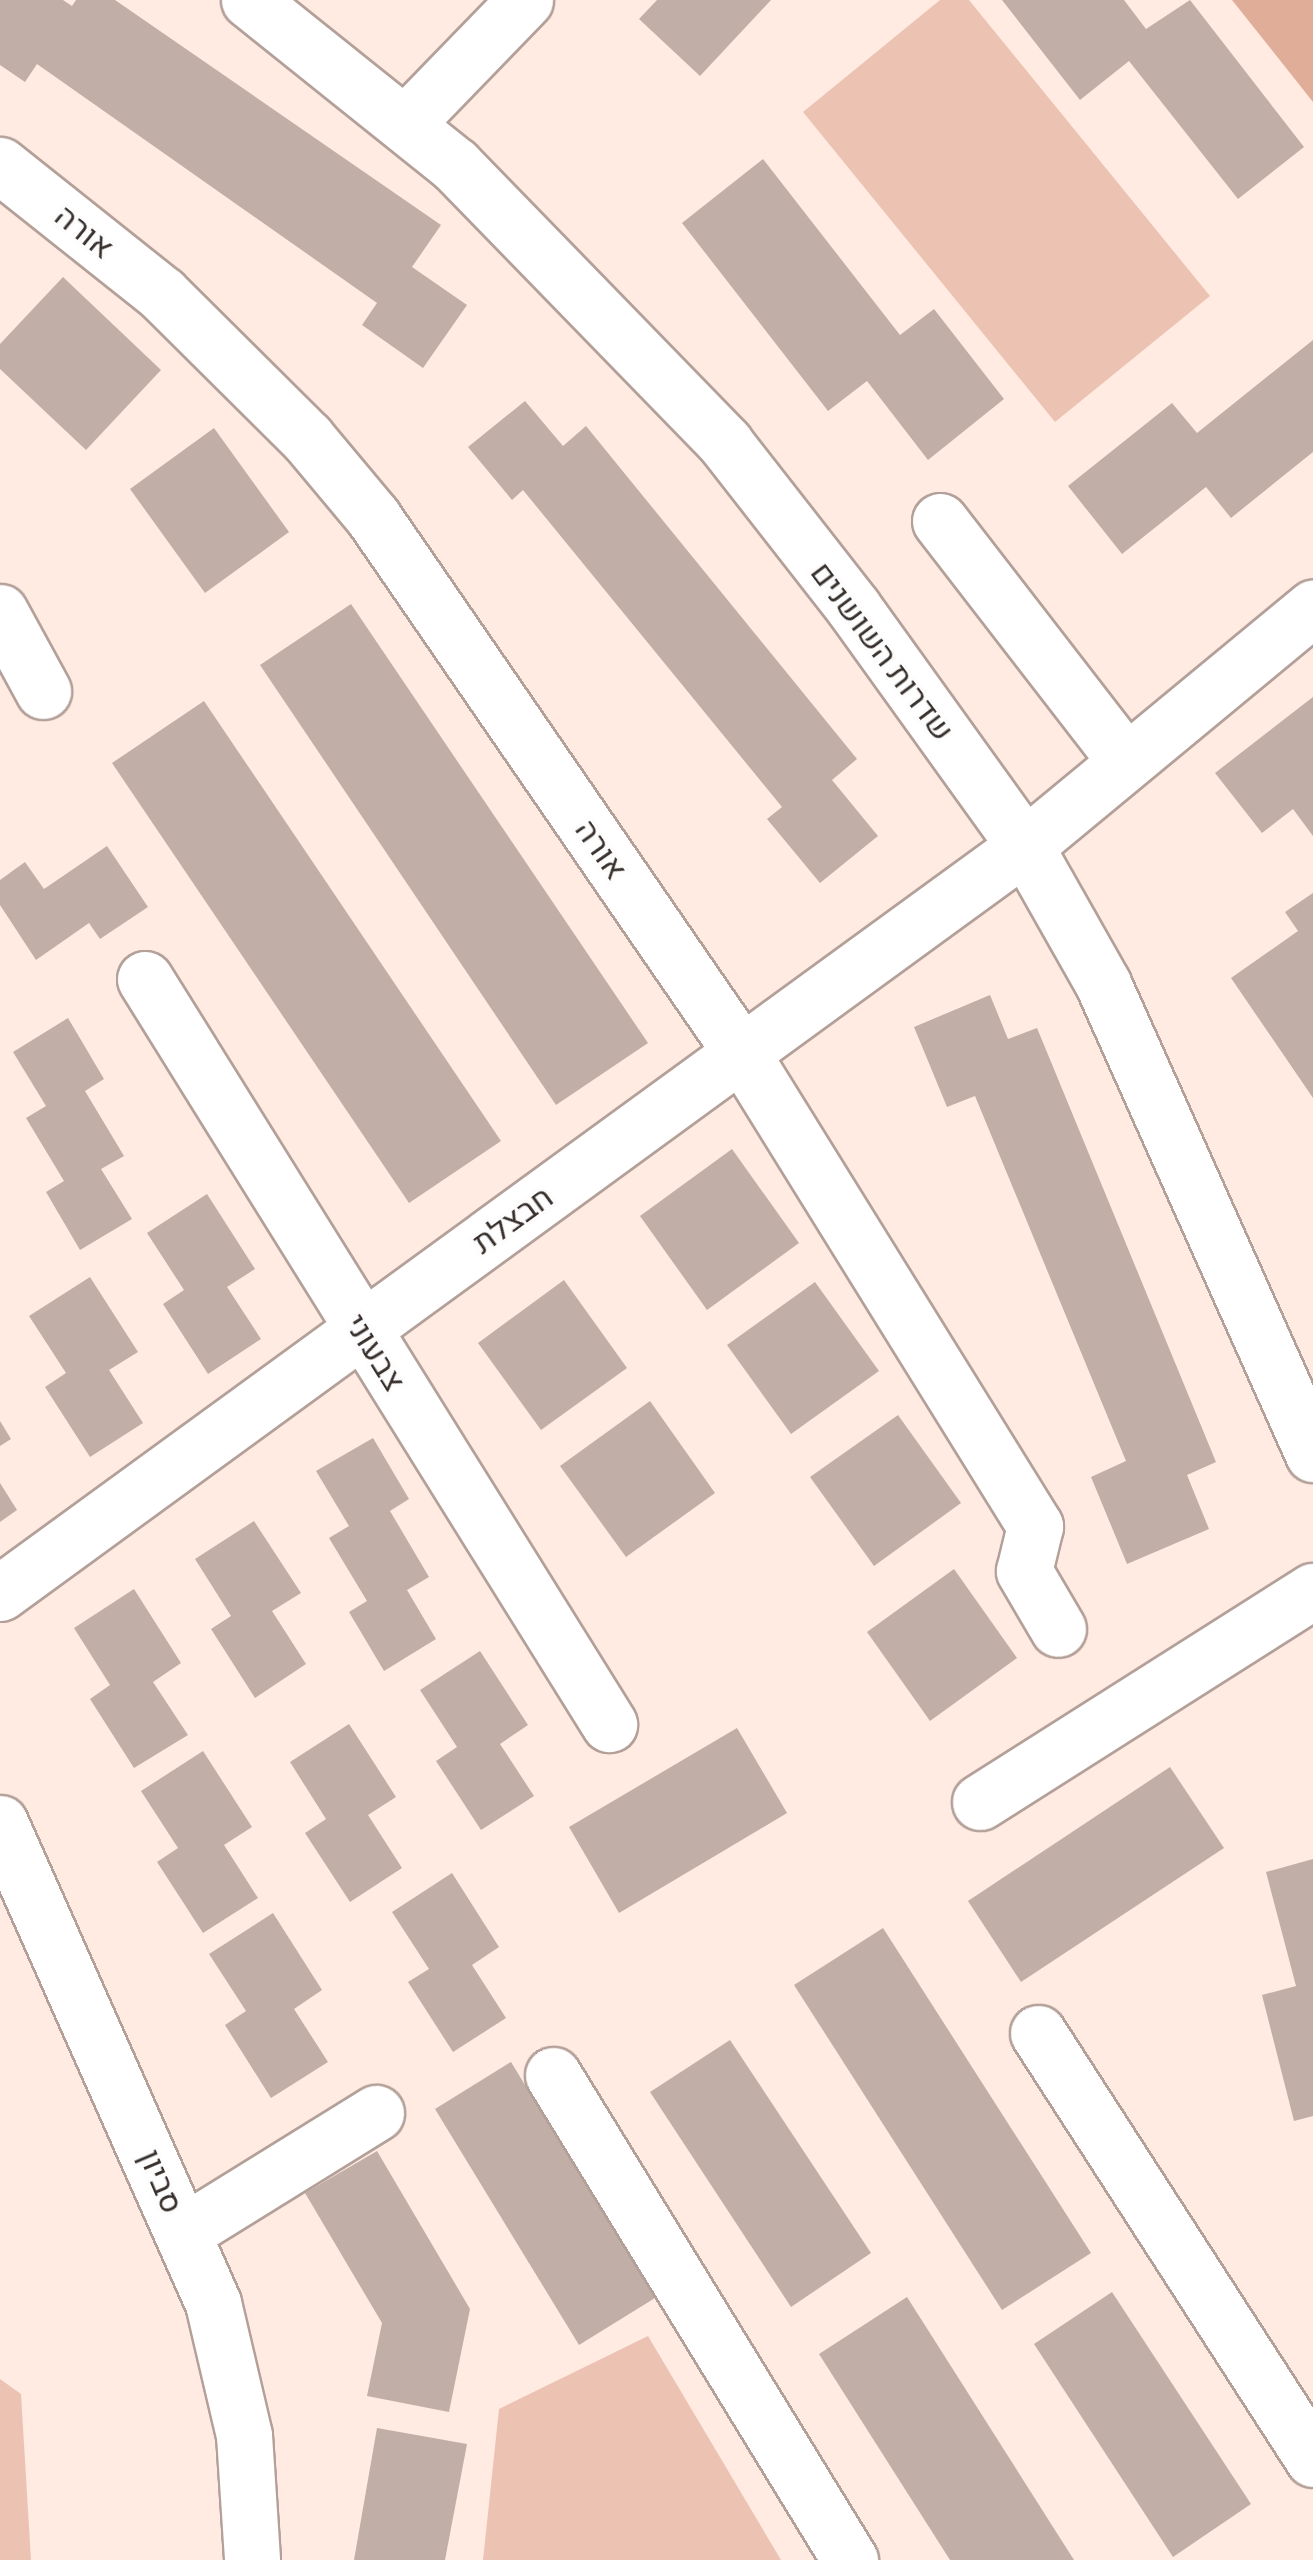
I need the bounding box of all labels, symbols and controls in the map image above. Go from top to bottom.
street label: אורה [48,196,122,266]
street label: שדרות השושנים [803,554,963,748]
street label: אורה [568,812,636,886]
street label: חבצלת [464,1177,560,1261]
street label: צבעוני [338,1306,414,1398]
street label: סביון [132,2143,192,2219]

